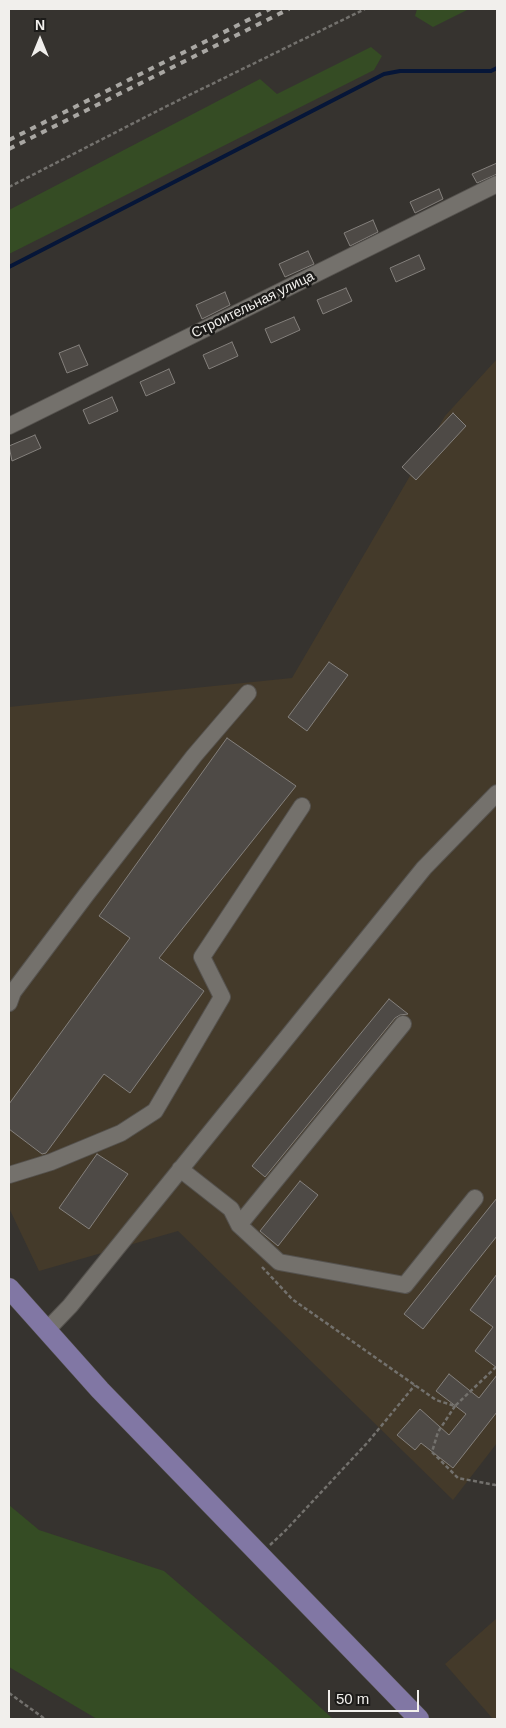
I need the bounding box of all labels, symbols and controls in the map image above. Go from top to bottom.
north arrow [15,15,65,65]
text: N [35,17,45,33]
street label: Строительная улица [189,268,317,342]
scale bar [331,1680,422,1712]
text: 50 m [336,1690,369,1707]

